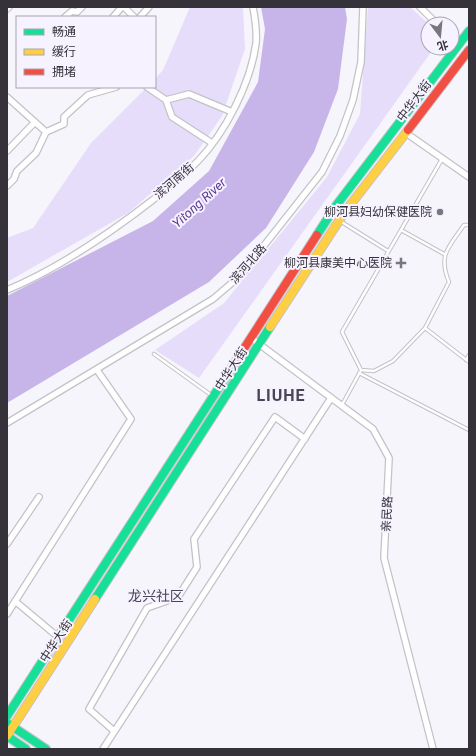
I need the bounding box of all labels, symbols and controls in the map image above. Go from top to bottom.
legend [16,16,156,88]
north arrow [420,16,460,56]
text: 畅通 [52,25,76,39]
text: 北 [436,37,450,53]
text: 缓行 [52,45,76,59]
text: 拥堵 [52,65,76,79]
street label: 中华大街 [394,78,434,124]
street label: 滨河南街 [151,160,197,202]
water label: Yitong River [169,175,229,231]
place label: 柳河县妇幼保健医院 [324,205,432,219]
marker: 柳河县妇幼保健医院 [435,207,445,217]
street label: 滨河北路 [227,241,269,287]
place label: 柳河县康美中心医院 [284,256,392,270]
marker: 柳河县康美中心医院 [395,257,407,269]
street label: 中华大街 [212,345,250,393]
district label: LIUHE [256,386,306,405]
street label: 亲民路 [379,496,395,532]
district label: 龙兴社区 [128,588,184,604]
street label: 中华大街 [37,617,75,665]

